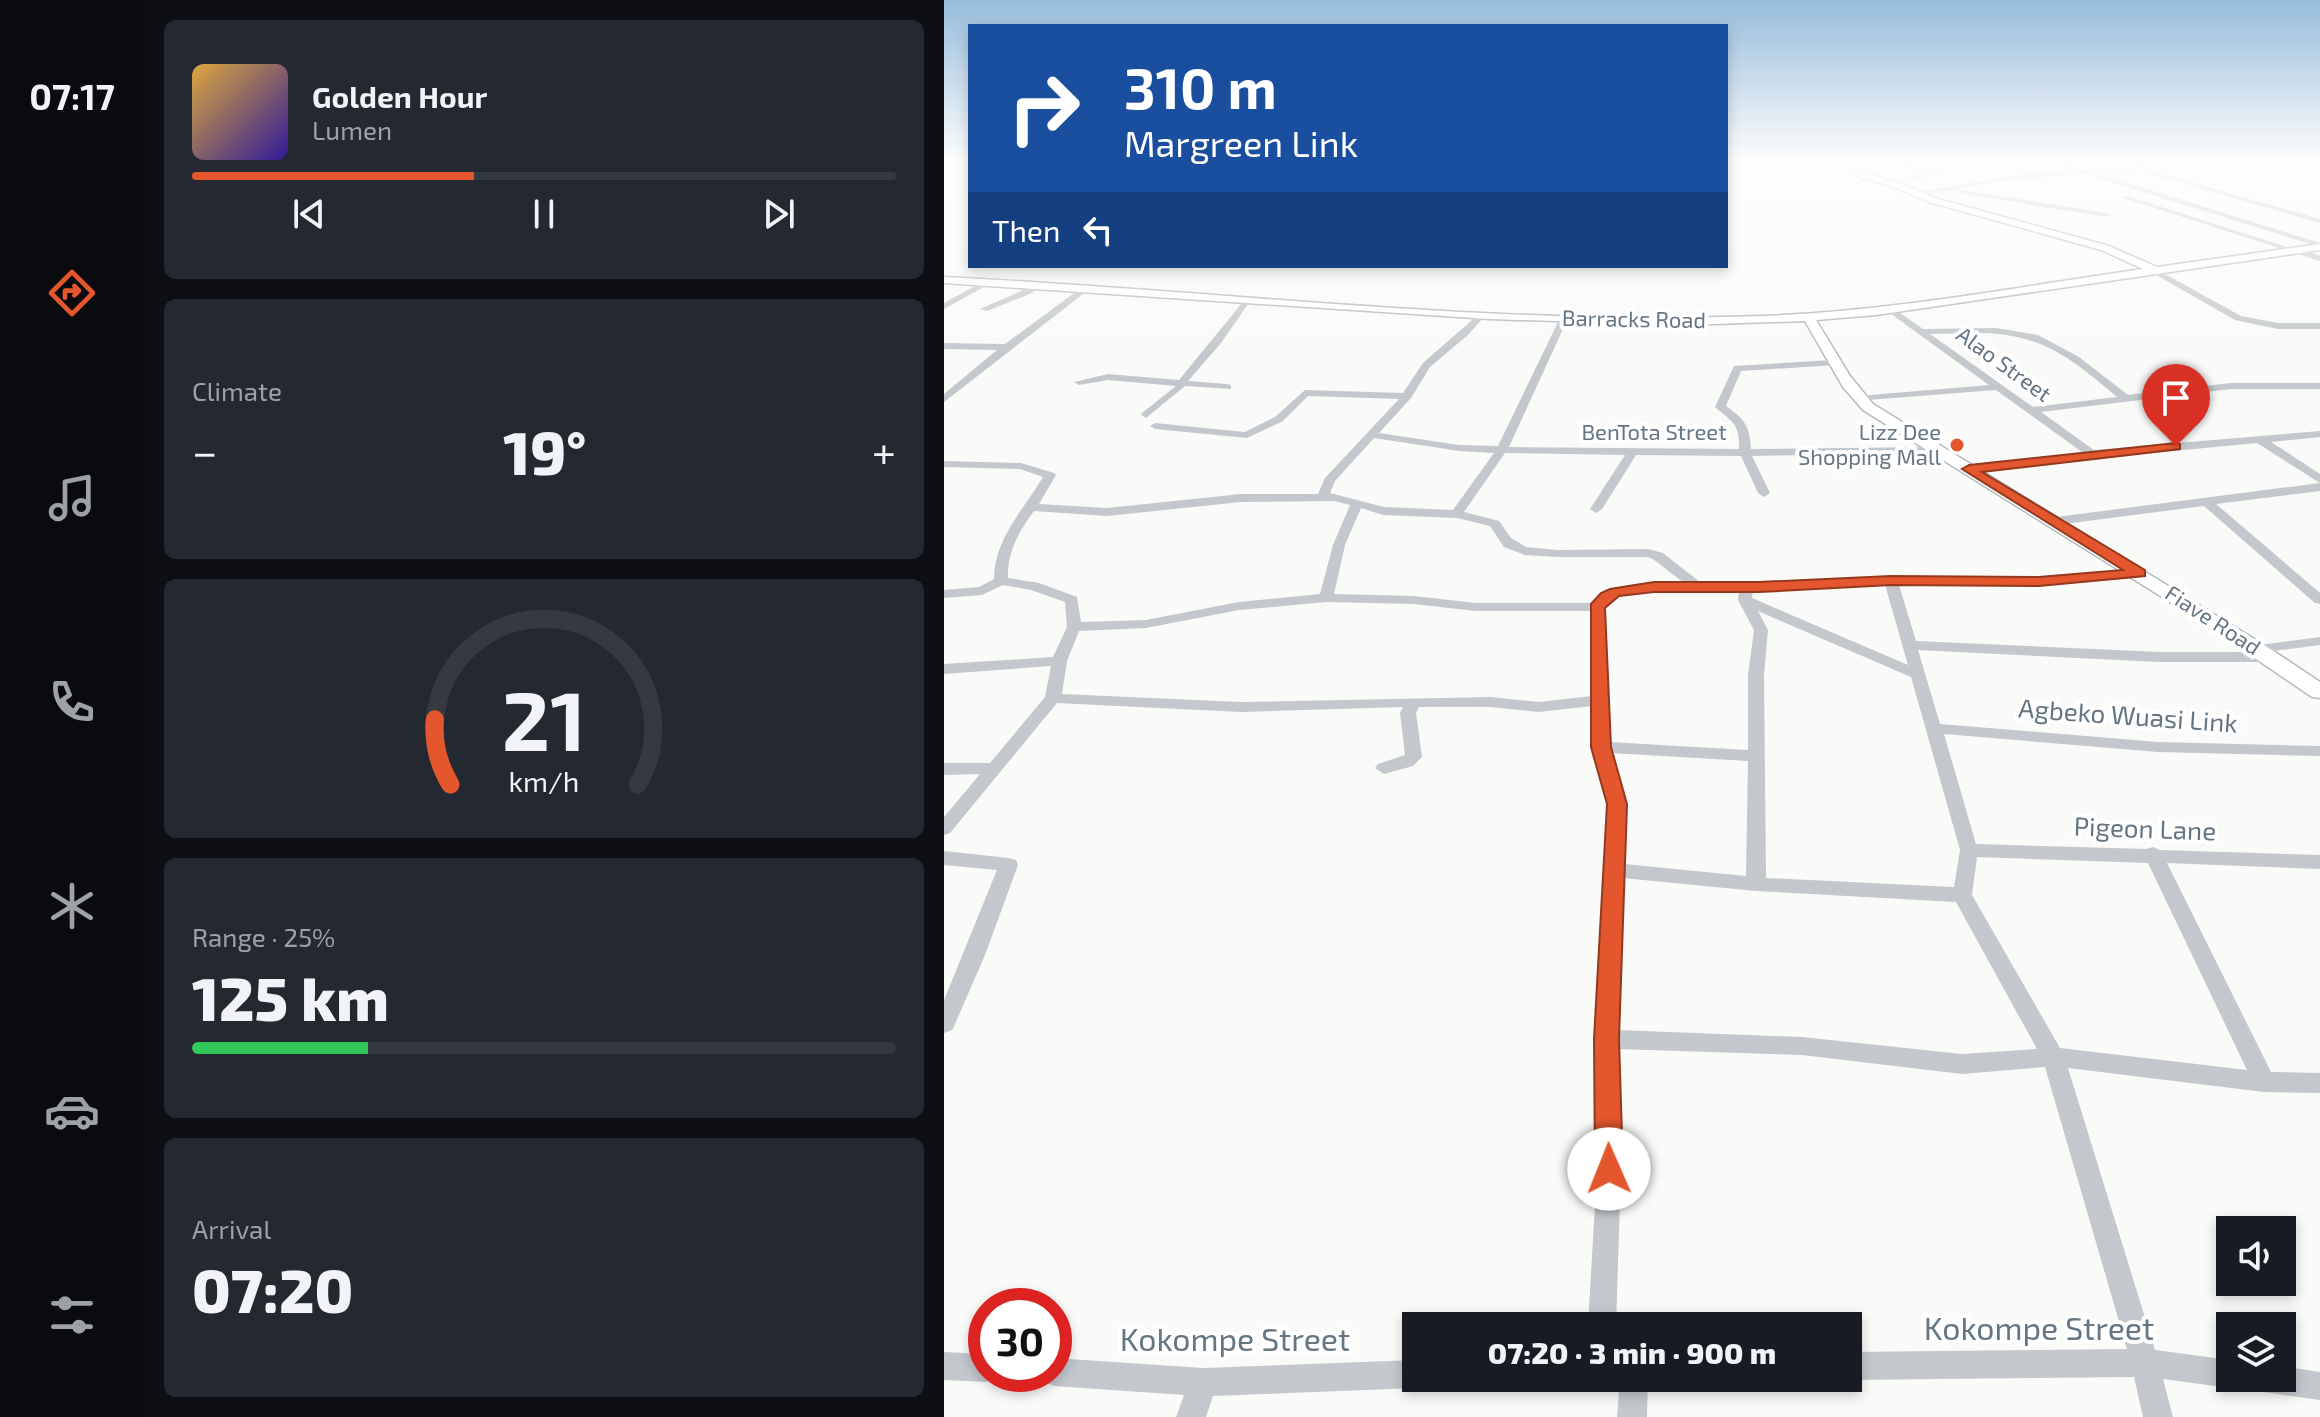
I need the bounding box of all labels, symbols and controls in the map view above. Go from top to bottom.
text: 310 m [1124,53,1277,120]
icon: right [992,56,1096,160]
text: 07:17 [29,74,115,117]
text: Golden Hour [312,78,487,114]
text: Lumen [312,114,392,145]
text: Margreen Link [1124,121,1358,164]
icon: previous [287,192,331,236]
icon: pause [522,192,566,236]
icon: next [757,192,801,236]
icon: left [1076,208,1120,252]
text: Then [992,212,1060,248]
icon: directions [44,265,100,321]
street label: Barracks Road [1562,304,1706,332]
street label: Alao Street [1952,320,2057,406]
pin [2142,364,2210,446]
text: Climate [192,375,282,406]
icon: arrive [2154,376,2198,420]
text: 19° [503,415,586,487]
street label: BenTota Street [1581,418,1727,444]
place label: Lizz Dee Shopping Mall [1798,418,1941,469]
text: − [192,424,218,477]
text: + [872,424,896,477]
marker: Lizz Dee Shopping Mall [1948,436,1966,454]
icon: music [44,470,100,526]
street label: Fiave Road [2161,579,2266,660]
text: 21 [502,667,586,767]
icon: phone [44,674,100,730]
street label: Agbeko Wuasi Link [2017,691,2239,738]
text: km/h [509,763,579,798]
street label: Pigeon Lane [2073,810,2217,845]
icon: climate [44,878,100,934]
text: Range · 25% [192,921,335,952]
text: 125 km [192,961,389,1033]
icon: car [44,1083,100,1139]
position arrow [1567,1127,1651,1211]
text: Arrival [192,1213,271,1244]
map controls [2216,1216,2296,1392]
button: sound [2216,1216,2296,1296]
text: 07:20 [192,1253,353,1325]
icon: filters [44,1287,100,1343]
speed limit sign: 30 [968,1288,1072,1392]
street label: Kokompe Street [1924,1308,2154,1346]
button: layers [2216,1312,2296,1392]
street label: Kokompe Street [1120,1319,1350,1357]
text: 07:20 · 3 min · 900 m [1488,1334,1776,1370]

